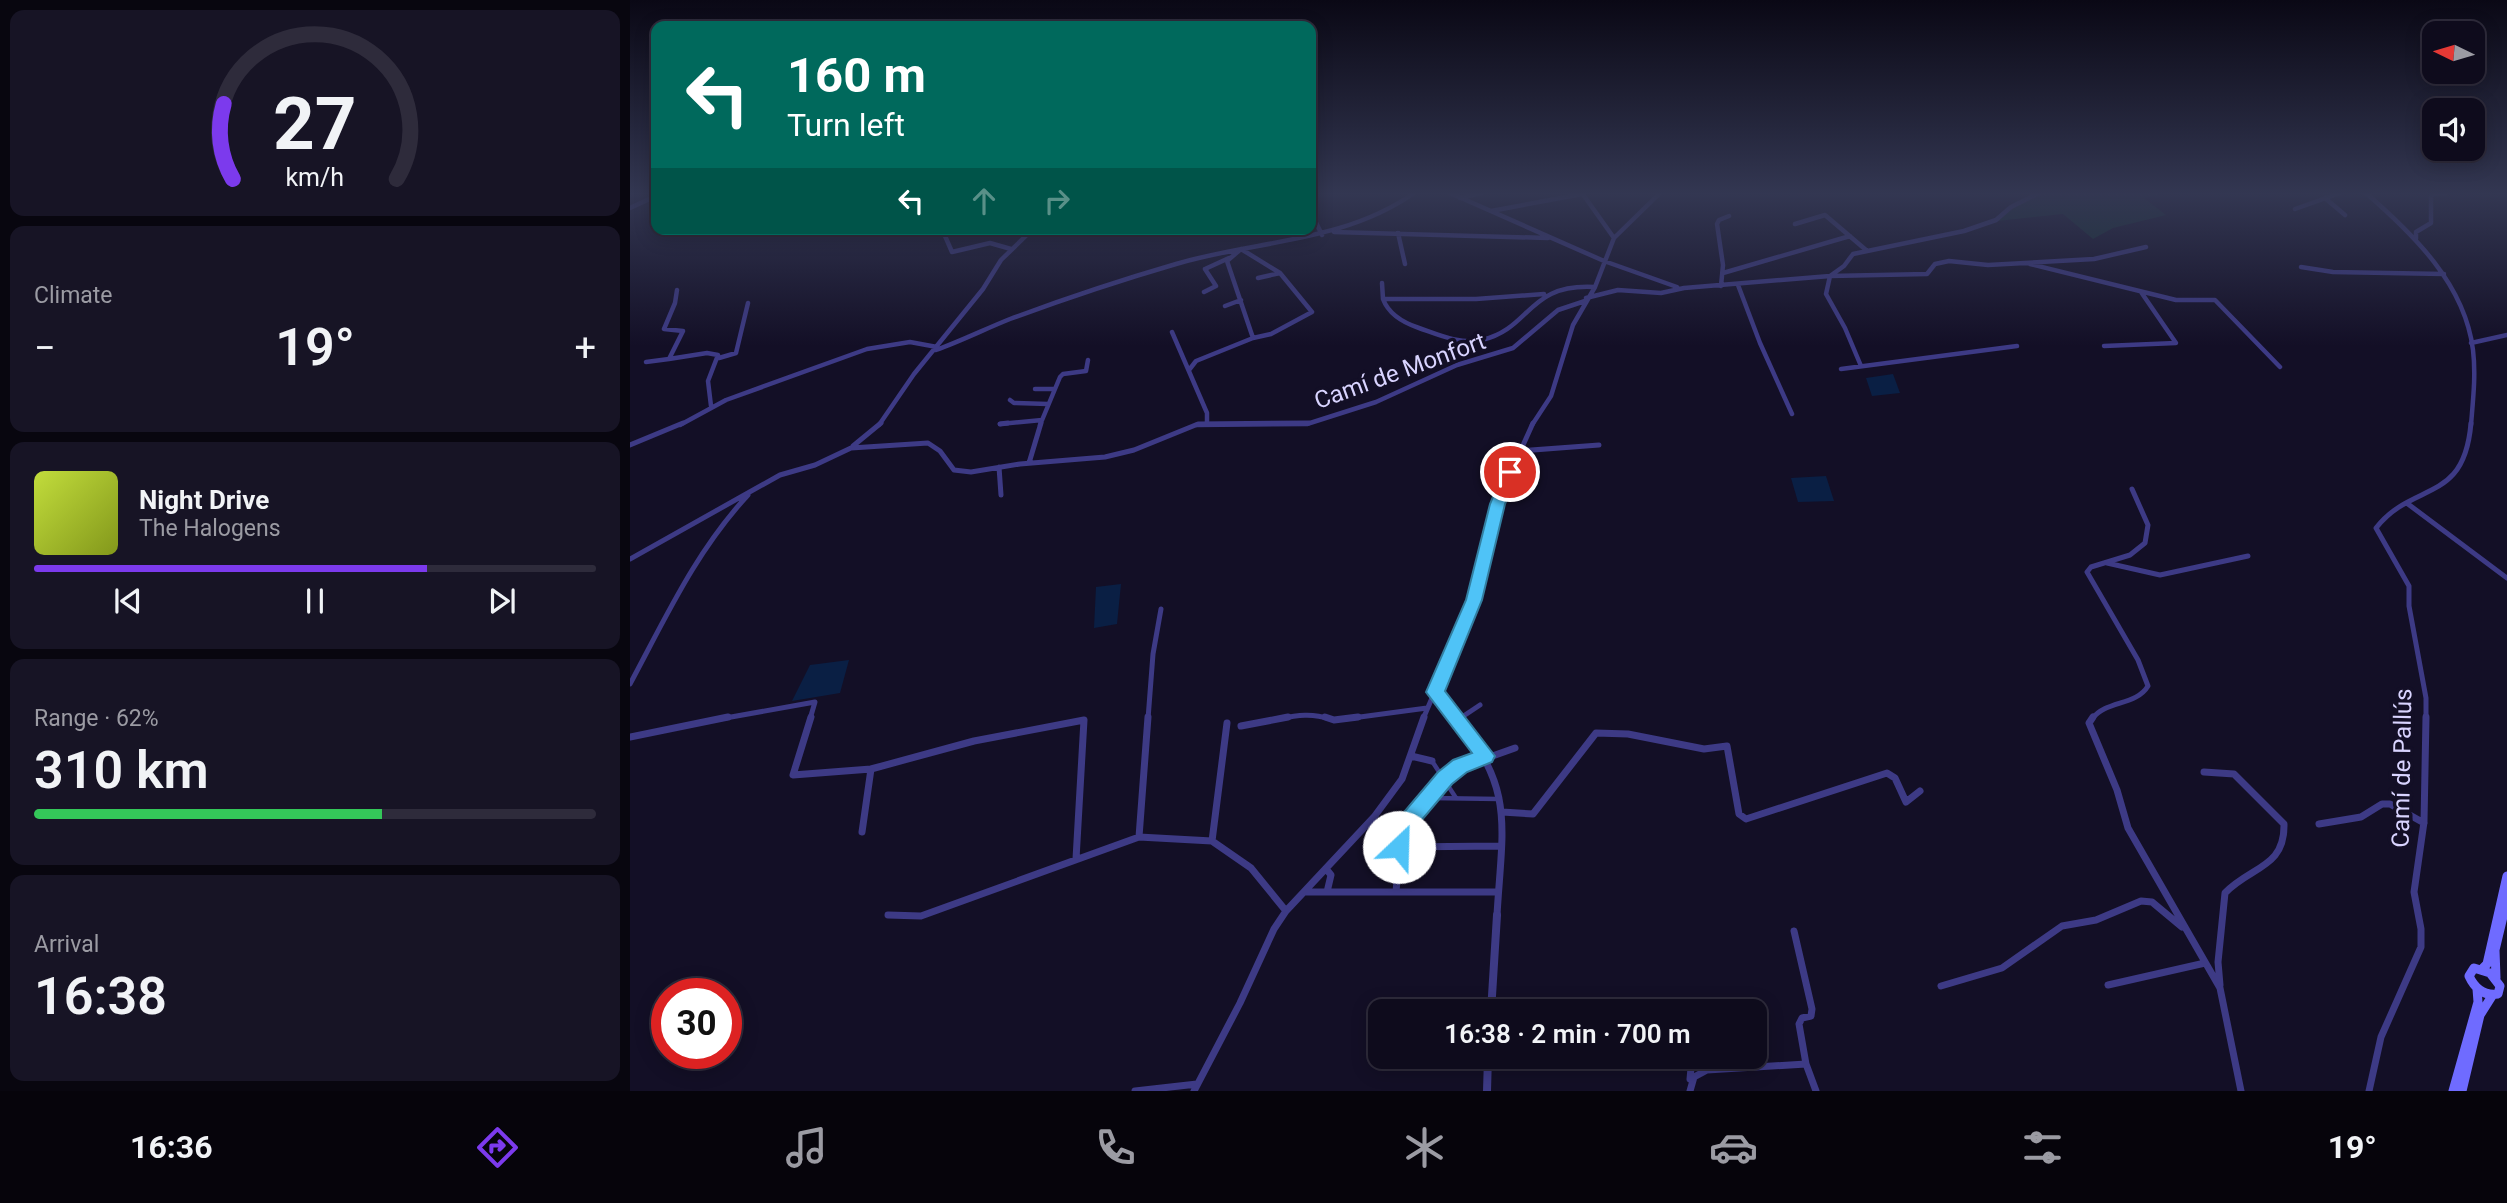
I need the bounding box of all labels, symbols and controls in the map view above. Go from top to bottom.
north arrow [2422,21,2485,84]
map controls [2422,21,2485,161]
text: 160 m [787,47,926,104]
icon: left [672,49,763,140]
text: 27 [273,81,357,167]
button: sound [2422,98,2485,161]
text: Turn left [787,106,905,144]
text: km/h [286,163,344,192]
icon: left [892,182,930,220]
icon: ahead [965,182,1003,220]
icon: right [1038,182,1076,220]
text: Climate [34,282,113,309]
text: 19° [275,317,355,378]
text: − [34,326,56,370]
text: + [574,326,596,370]
street label: Camí de Monfort [1310,327,1490,415]
pin [1480,442,1540,502]
icon: arrive [1491,453,1529,491]
text: Night Drive [139,485,269,515]
text: The Halogens [139,515,281,542]
icon: previous [109,582,147,620]
icon: pause [296,582,334,620]
icon: next [483,582,521,620]
street label: Camí de Pallús [2387,688,2417,848]
text: Range · 62% [34,705,159,732]
text: 310 km [34,740,209,801]
position arrow [1362,810,1436,884]
text: Arrival [34,931,99,958]
text: 16:38 [34,966,167,1027]
speed limit sign: 30 [651,978,742,1069]
text: 16:38 · 2 min · 700 m [1444,1019,1691,1049]
icon: directions [473,1123,522,1172]
icon: music [782,1123,831,1172]
icon: phone [1091,1123,1140,1172]
icon: climate [1400,1123,1449,1172]
icon: car [1709,1123,1758,1172]
icon: filters [2018,1123,2067,1172]
text: 16:36 [130,1128,213,1166]
text: 19° [2328,1128,2377,1166]

